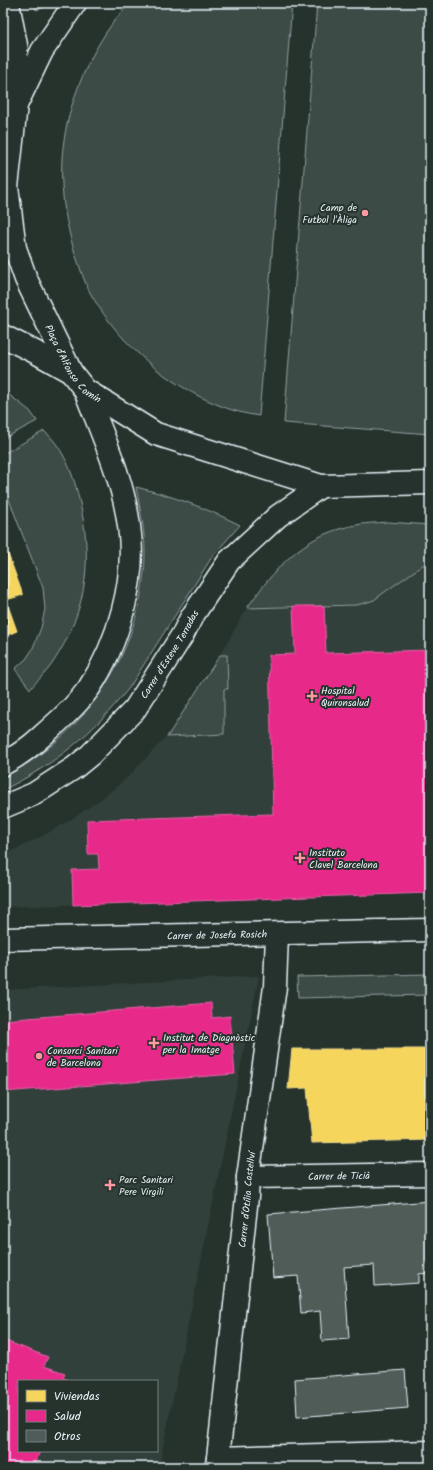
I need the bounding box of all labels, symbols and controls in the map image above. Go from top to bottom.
place label: Camp de Futbol l'Àliga [303,200,357,228]
marker: Camp de Futbol l'Àliga [360,208,370,218]
street label: Plaça d'Alfonso Comín [40,322,104,407]
street label: Carrer d'Esteve Terradas [136,606,204,702]
place label: Hospital Quironsalud [321,683,370,711]
marker: Hospital Quironsalud [306,690,318,702]
place label: Instituto Clavel Barcelona [309,845,378,873]
marker: Instituto Clavel Barcelona [294,852,306,864]
street label: Carrer de Josefa Rosich [167,926,267,945]
place label: Institut de Diagnòstic per la Imatge [162,1030,256,1058]
marker: Institut de Diagnòstic per la Imatge [148,1037,160,1049]
place label: Consorci Sanitari de Barcelona [47,1043,118,1071]
marker: Consorci Sanitari de Barcelona [34,1051,44,1061]
street label: Carrer d'Otília Castellví [234,1149,261,1249]
street label: Carrer de Ticià [308,1168,370,1185]
place label: Parc Sanitari Pere Virgili [119,1172,173,1200]
marker: Parc Sanitari Pere Virgili [104,1179,116,1191]
legend [18,1380,158,1452]
text: Viviendas [54,1387,100,1406]
text: Salud [54,1407,82,1426]
text: Otros [54,1427,81,1446]

